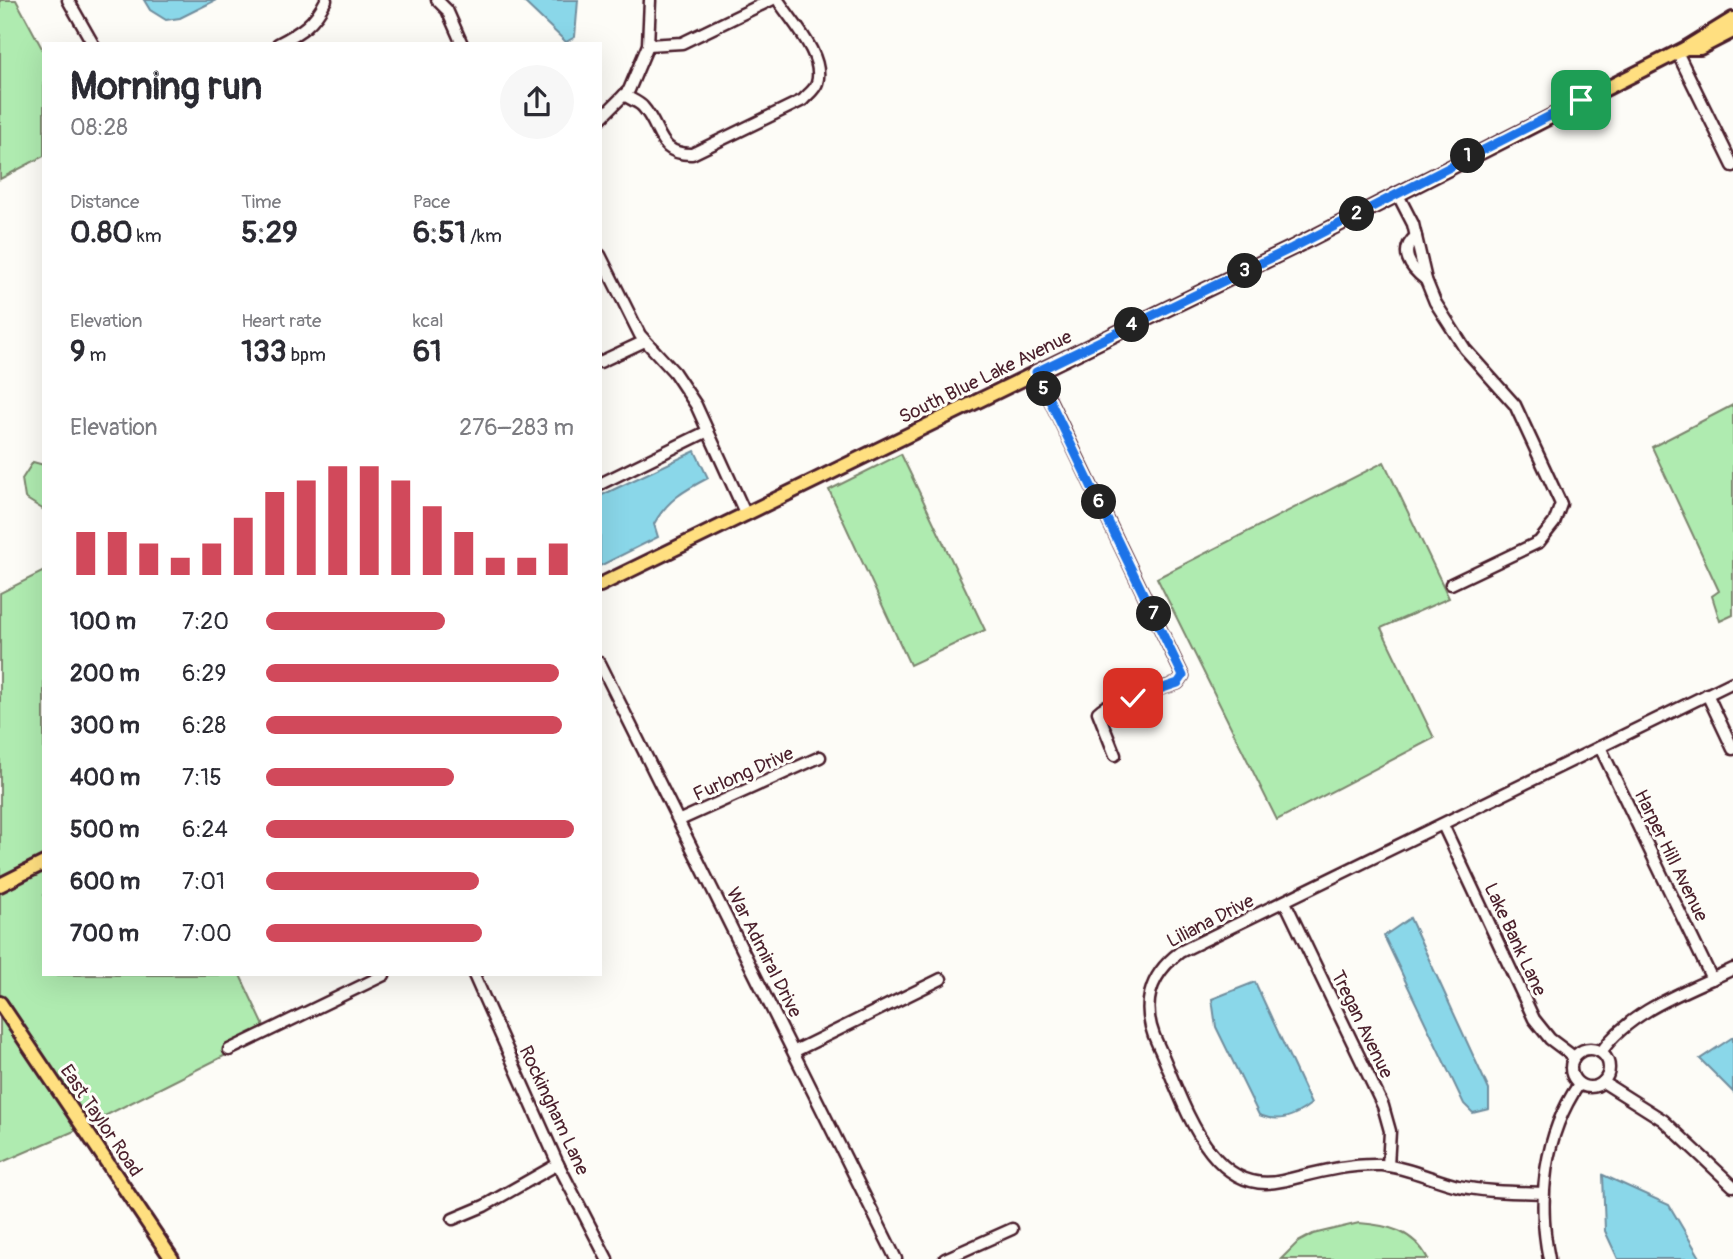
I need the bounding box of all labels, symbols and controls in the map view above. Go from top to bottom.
text: Morning run [70,63,262,111]
button: share [500,65,574,139]
pin [1551,70,1611,130]
icon: arrive [1562,81,1600,119]
text: 08:28 [70,113,128,142]
pin: 1 [1450,138,1486,174]
text: 1 [1464,143,1471,167]
text: Distance [70,190,139,214]
text: Time [241,190,281,214]
text: Pace [413,190,450,214]
pin: 2 [1340,196,1374,232]
text: 2 [1351,201,1362,225]
text: 0.80 [70,214,133,251]
text: 5:29 [241,214,298,251]
text: 6:51 [413,214,466,251]
text: km [133,224,162,248]
text: /km [466,224,502,248]
pin: 3 [1228,254,1262,288]
text: 3 [1239,258,1250,282]
pin: 4 [1114,308,1150,342]
text: Elevation [70,309,142,333]
text: Heart rate [241,309,321,333]
text: kcal [413,309,444,333]
text: 4 [1126,312,1137,336]
street label: South Blue Lake Avenue [895,324,1076,429]
text: 9 [70,333,85,370]
text: 133 [241,333,287,370]
text: 61 [413,333,442,370]
text: m [85,343,106,367]
text: bpm [287,343,326,367]
pin: 5 [1026,372,1062,406]
text: 5 [1038,376,1049,400]
text: Elevation [70,413,158,442]
text: 276–283 m [459,413,574,442]
pin: 6 [1082,484,1116,520]
text: 6 [1093,489,1104,513]
pin: 7 [1136,596,1172,632]
text: 7 [1148,601,1159,625]
text: 100 m [70,607,136,636]
text: 7:20 [182,607,229,636]
text: 200 m [70,659,140,688]
text: 6:29 [182,659,226,688]
pin [1103,668,1163,728]
icon: check [1114,679,1152,717]
text: 300 m [70,711,140,740]
text: 6:28 [182,711,226,740]
street label: Furlong Drive [690,741,798,807]
text: 400 m [70,763,140,792]
text: 7:15 [182,763,222,792]
street label: Harper Hill Avenue [1629,786,1714,926]
text: 500 m [70,815,139,844]
text: 6:24 [182,815,228,844]
text: 600 m [70,867,140,896]
text: 7:01 [182,867,225,896]
street label: Lake Bank Lane [1478,879,1552,1000]
street label: War Admiral Drive [721,883,807,1022]
street label: Liliana Drive [1163,888,1259,953]
text: 700 m [70,919,139,948]
text: 7:00 [182,919,232,948]
street label: Tregan Avenue [1326,967,1399,1083]
street label: Rockingham Lane [514,1042,595,1180]
street label: East Taylor Road [55,1060,148,1181]

